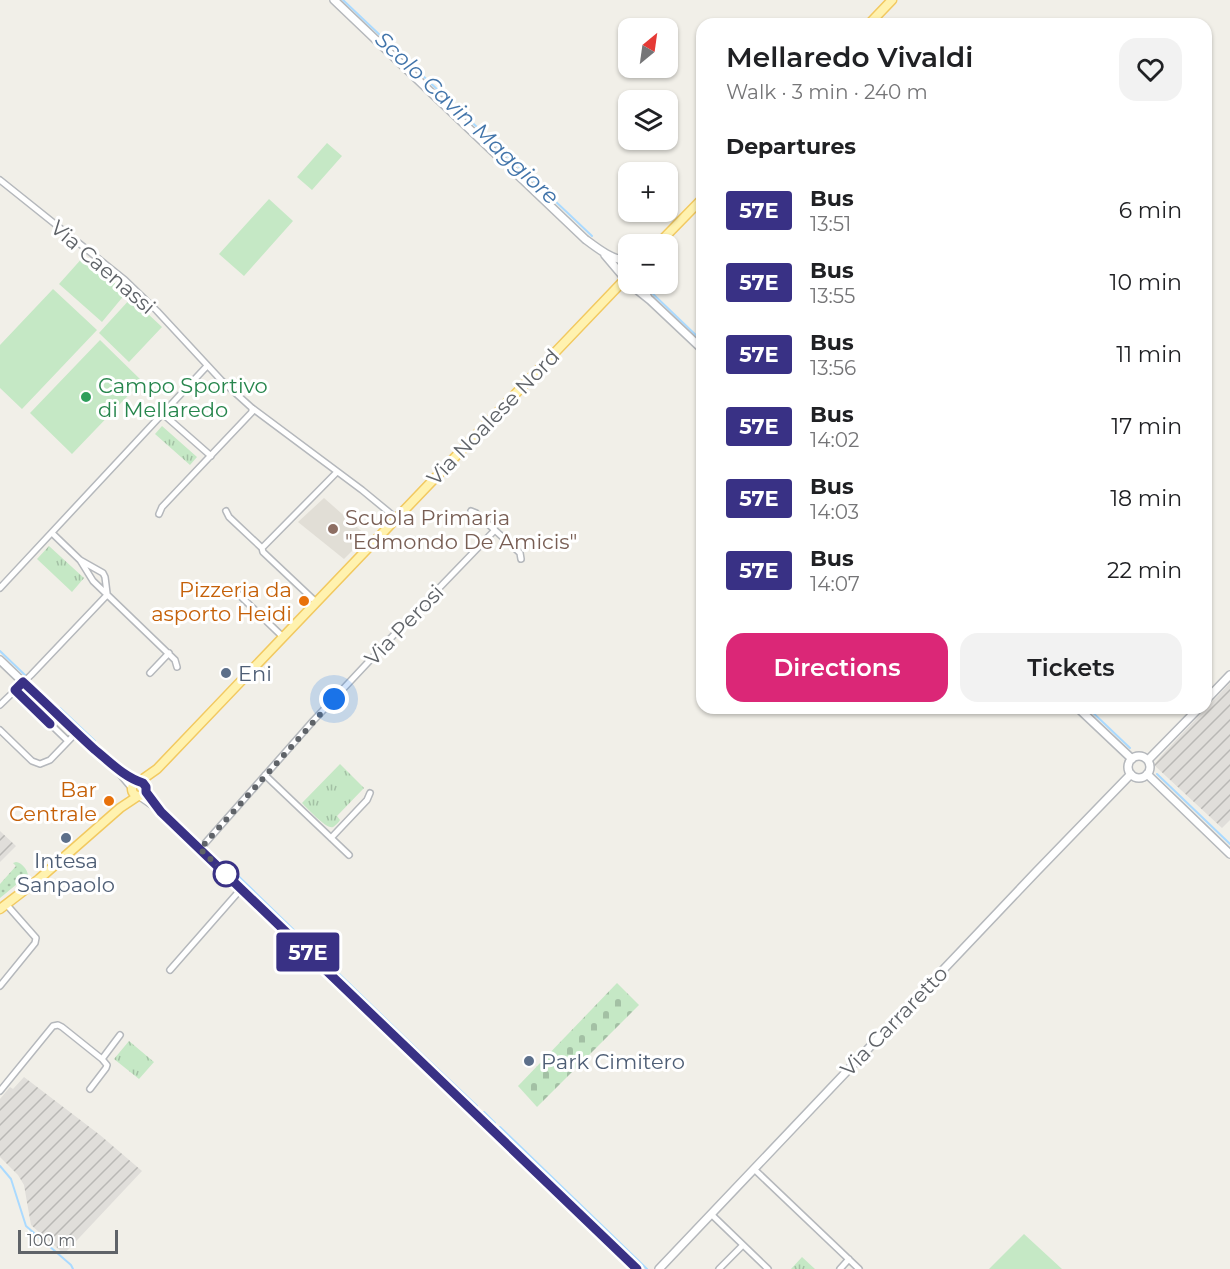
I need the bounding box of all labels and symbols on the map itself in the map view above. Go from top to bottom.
north arrow [618,18,678,78]
water label: Scolo Cavin Maggiore [370,26,564,210]
street label: Via Caenassi [46,215,160,319]
street label: Via Noalese Nord [422,344,564,490]
place label: Campo Sportivo di Mellaredo [98,373,268,422]
marker: Campo Sportivo di Mellaredo [79,390,93,404]
place label: Scuola Primaria "Edmondo De Amicis" [345,505,577,554]
marker: Scuola Primaria "Edmondo De Amicis" [326,522,340,536]
place label: Pizzeria da asporto Heidi [151,577,292,626]
street label: Via Perosi [359,579,449,671]
marker: Pizzeria da asporto Heidi [297,594,311,608]
place label: Eni [238,661,272,686]
marker: Eni [219,666,233,680]
your location [319,684,349,714]
place label: Bar Centrale [9,777,97,826]
marker: Bar Centrale [102,794,116,808]
marker: Intesa Sanpaolo [59,831,73,845]
place label: Intesa Sanpaolo [17,848,115,897]
unlabelled marker [213,861,239,887]
line badge: 57E [274,932,342,972]
street label: Via Carraretto [835,961,953,1081]
place label: Park Cimitero [541,1049,685,1074]
marker: Park Cimitero [522,1054,536,1068]
scale bar [18,1227,118,1254]

